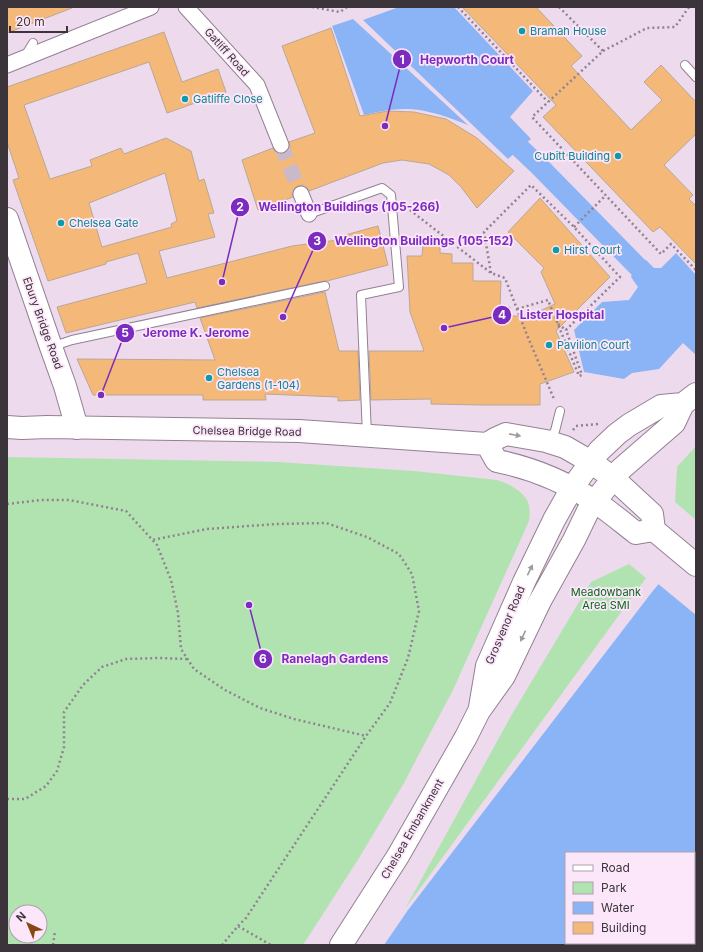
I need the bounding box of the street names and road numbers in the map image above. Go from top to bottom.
street label: Gatliff Road [202,25,252,79]
street label: Ebury Bridge Road [20,275,66,371]
street label: Chelsea Bridge Road [192,423,302,439]
street label: Grosvenor Road [482,584,528,666]
street label: Chelsea Embankment [378,776,447,882]

